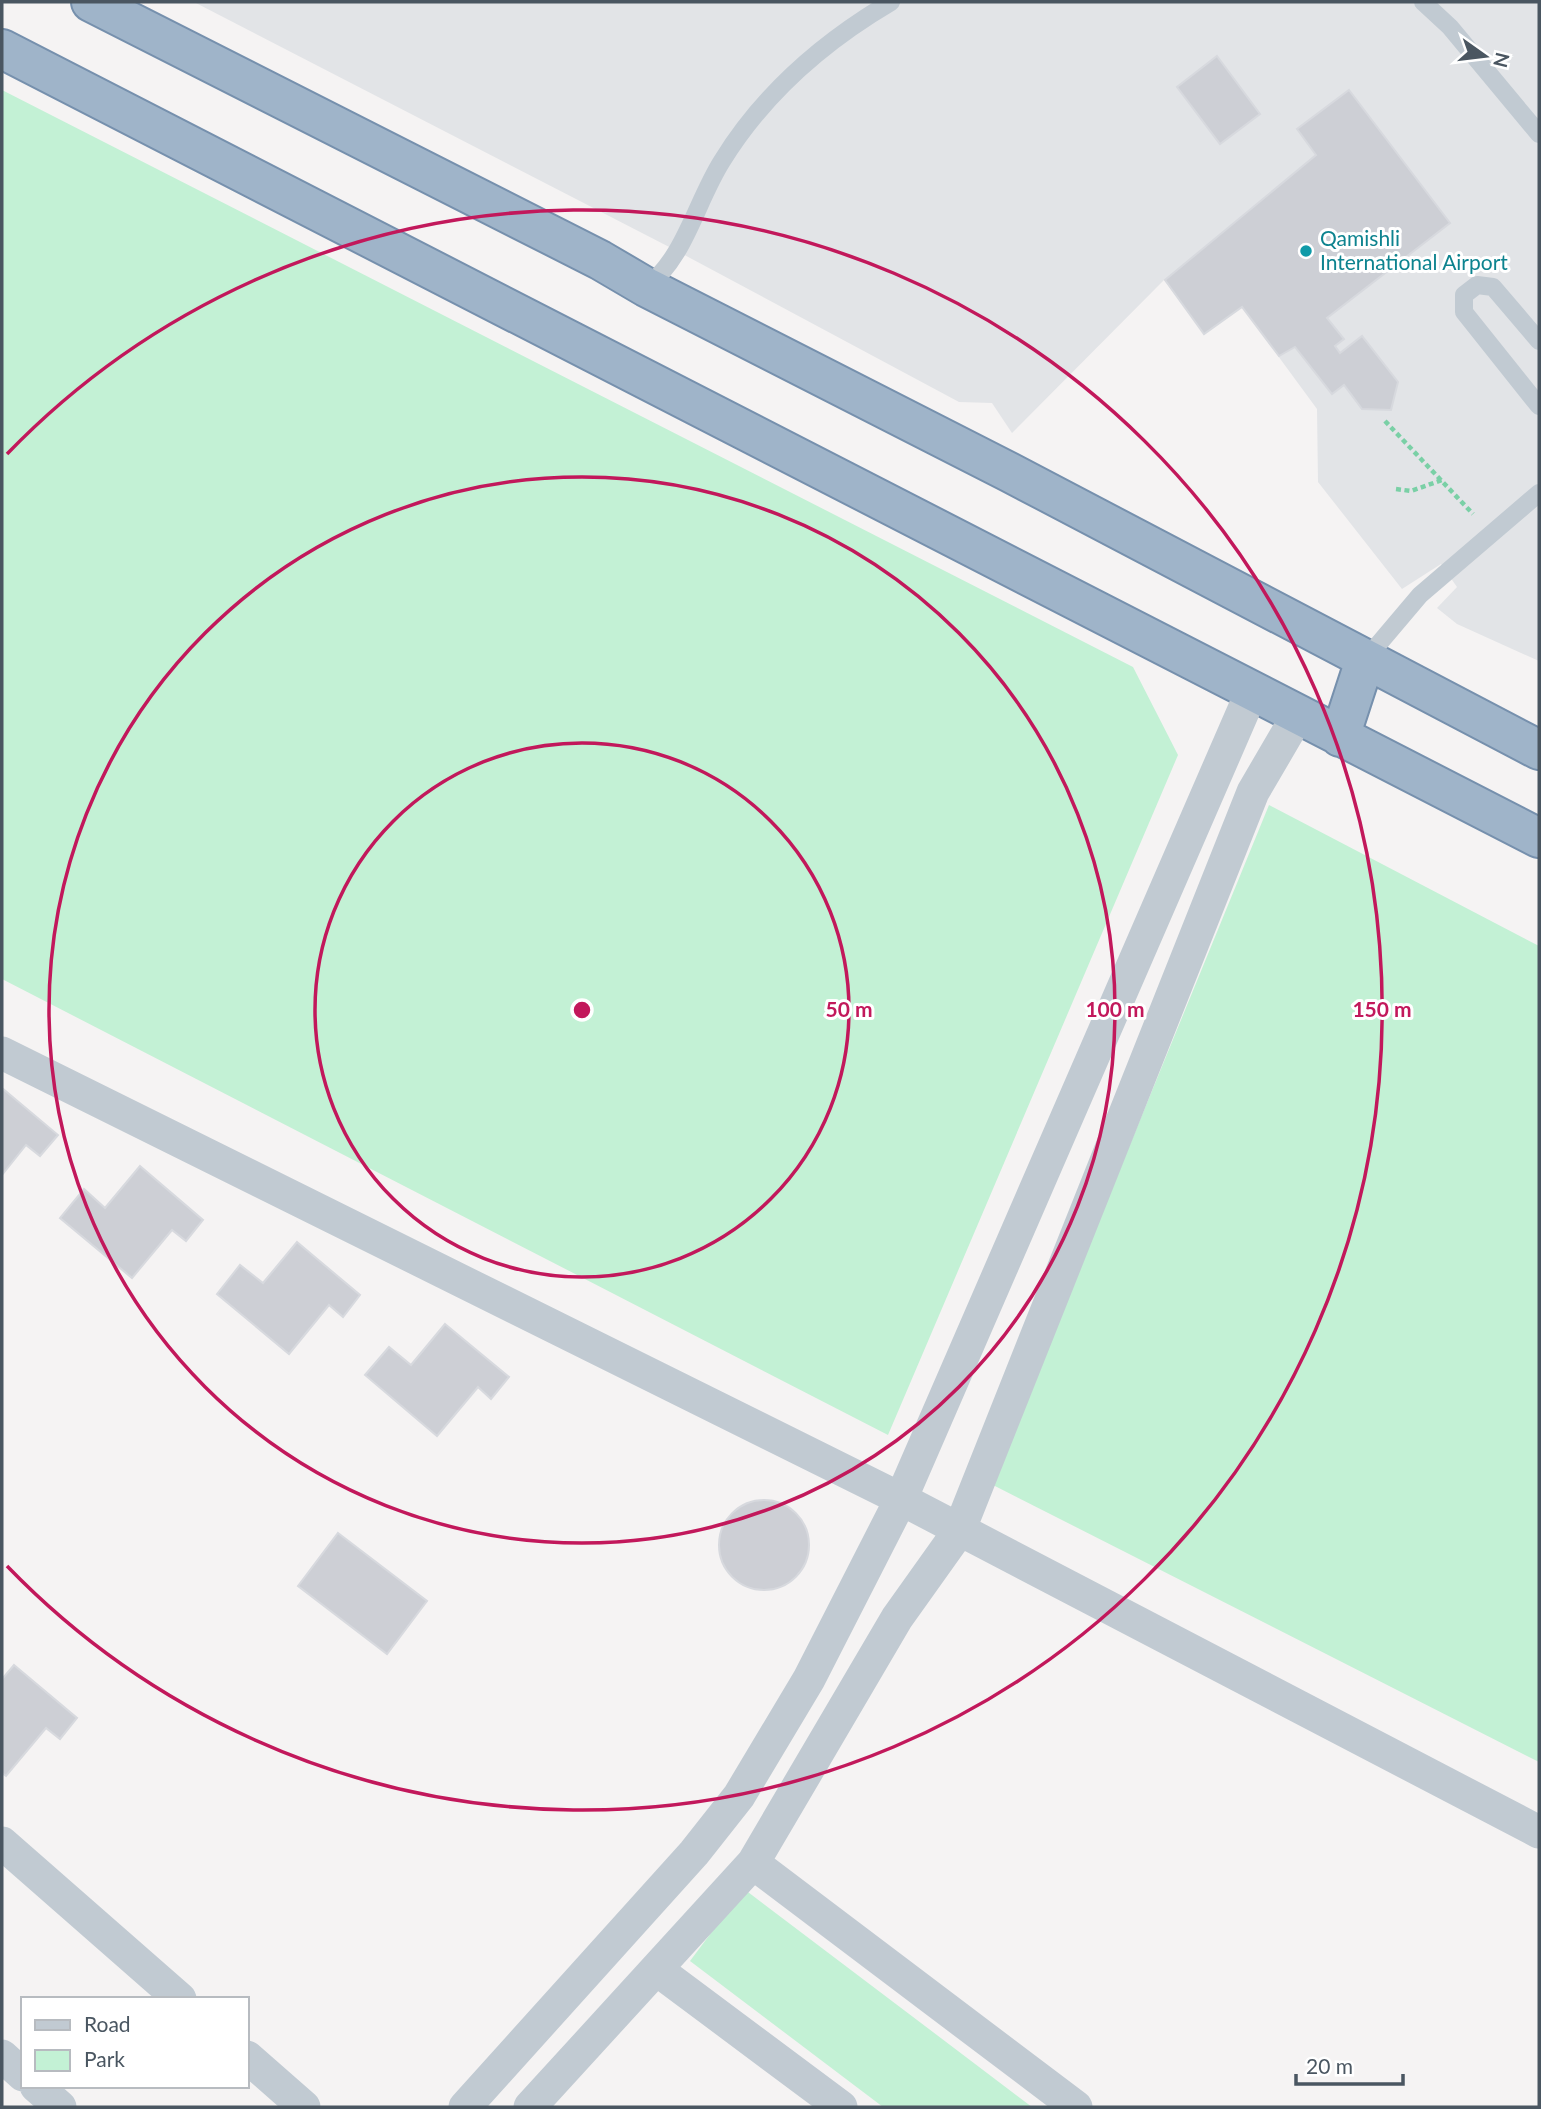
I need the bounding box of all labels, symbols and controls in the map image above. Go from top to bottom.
north arrow [1450,21,1520,91]
text: N [1489,50,1515,70]
place label: Qamishli International Airport [1320,225,1508,274]
marker: Qamishli International Airport [1298,243,1314,259]
text: 50 m [825,996,873,1021]
text: 100 m [1085,996,1145,1021]
text: 150 m [1352,996,1412,1021]
centre of rings [570,998,594,1022]
legend [21,1997,248,2088]
text: Road [84,2011,131,2036]
scale bar [1296,2042,1403,2086]
text: Park [84,2046,125,2071]
text: 20 m [1306,2053,1353,2078]

